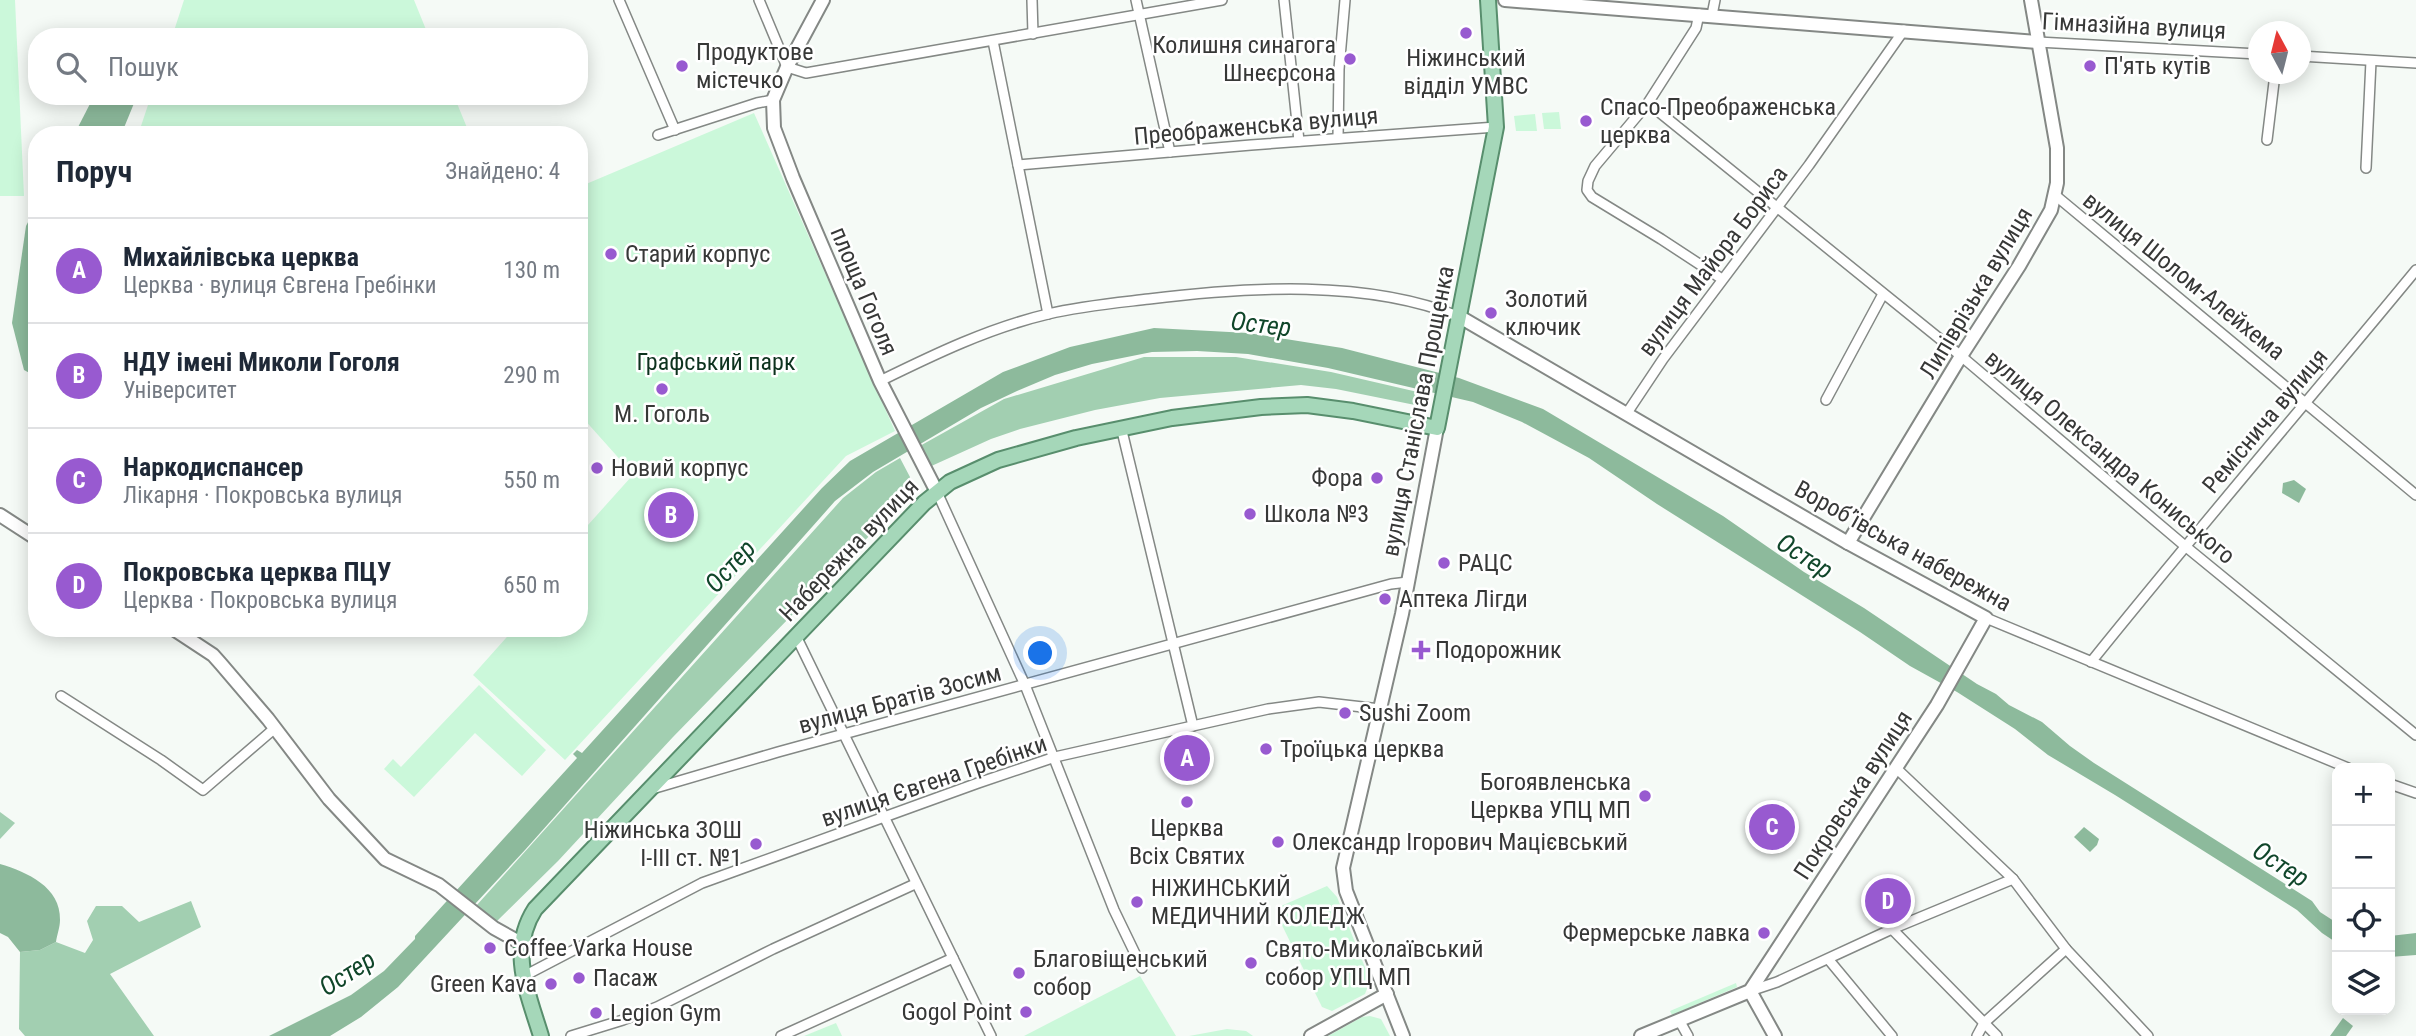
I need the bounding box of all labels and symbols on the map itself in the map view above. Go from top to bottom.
street label: Гімназійна вулиця [2041,7,2227,45]
north arrow [2248,21,2311,84]
marker: Ніжинський відділ УМВС [1458,25,1474,41]
place label: Колишня синагога Шнеєрсона [1152,31,1336,87]
place label: Продуктове містечко [696,38,813,94]
place label: Ніжинський відділ УМВС [1404,44,1528,100]
marker: Колишня синагога Шнеєрсона [1342,51,1358,67]
place label: П'ять кутів [2104,52,2211,80]
marker: Продуктове містечко [674,58,690,74]
marker: П'ять кутів [2082,58,2098,74]
place label: Спасо-Преображенська церква [1600,93,1836,149]
street label: Преображенська вулиця [1133,101,1379,151]
marker: Спасо-Преображенська церква [1578,113,1594,129]
street label: вулиця Майора Бориса [1632,161,1794,361]
street label: вулиця Шолом-Алейхема [2078,186,2290,366]
street label: Липіврізька вулиця [1914,202,2038,384]
street label: площа Гоголя [824,223,904,359]
place label: Старий корпус [625,240,770,268]
marker: Старий корпус [603,246,619,262]
street label: вулиця Станіслава Прощенка [1376,263,1460,559]
place label: Золотий ключик [1505,285,1588,341]
water label: Остер [1229,305,1293,343]
marker: Золотий ключик [1483,305,1499,321]
street label: Реміснича вулиця [2197,343,2333,499]
street label: вулиця Олександра Кониського [1979,344,2241,570]
park label: Графський парк [637,348,796,376]
marker: М. Гоголь [654,381,670,397]
place label: М. Гоголь [614,400,710,428]
place label: Новий корпус [611,454,748,482]
marker: Новий корпус [589,460,605,476]
place label: Фора [1311,464,1363,492]
marker: Фора [1369,470,1385,486]
street label: Набережна вулиця [774,473,924,627]
street label: Воробʼївська набережна [1790,475,2016,617]
pin: B [648,489,694,541]
place label: Школа №3 [1264,500,1369,528]
marker: Школа №3 [1242,506,1258,522]
water label: Остер [1771,527,1839,585]
water label: Остер [699,533,761,599]
place label: РАЦС [1458,549,1512,577]
marker: РАЦС [1436,555,1452,571]
place label: Аптека Лігди [1399,585,1528,613]
marker: Аптека Лігди [1377,591,1393,607]
your location [1023,636,1057,670]
place label: Подорожник [1435,636,1562,664]
marker: Подорожник [1413,642,1429,658]
street label: вулиця Братів Зосим [796,658,1004,740]
place label: Sushi Zoom [1359,699,1471,727]
marker: Sushi Zoom [1337,705,1353,721]
street label: Покровська вулиця [1788,705,1918,885]
street label: вулиця Євгена Гребінки [818,729,1050,833]
pin: A [1164,732,1210,784]
place label: Троїцька церква [1280,735,1444,763]
marker: Троїцька церква [1258,741,1274,757]
place label: Богоявленська Церква УПЦ МП [1470,768,1631,824]
marker: Богоявленська Церква УПЦ МП [1637,788,1653,804]
marker: Церква Всіх Святих [1179,794,1195,810]
pin: C [1749,801,1795,853]
place label: Церква Всіх Святих [1129,814,1245,870]
place label: Ніжинська ЗОШ І-ІІІ ст. №1 [584,816,742,872]
place label: Олександр Ігорович Мацієвський [1292,828,1628,856]
marker: Олександр Ігорович Мацієвський [1270,834,1286,850]
water label: Остер [2247,835,2315,893]
marker: Ніжинська ЗОШ І-ІІІ ст. №1 [748,836,764,852]
place label: НІЖИНСЬКИЙ МЕДИЧНИЙ КОЛЕДЖ [1151,874,1365,930]
pin: D [1865,875,1911,927]
marker: НІЖИНСЬКИЙ МЕДИЧНИЙ КОЛЕДЖ [1129,894,1145,910]
place label: Фермерське лавка [1563,919,1750,947]
marker: Фермерське лавка [1756,925,1772,941]
place label: Coffee Varka House [504,934,693,962]
place label: Свято-Миколаївський собор УПЦ МП [1265,935,1484,991]
marker: Coffee Varka House [482,940,498,956]
water label: Остер [313,944,381,1002]
place label: Благовіщенський собор [1033,945,1208,1001]
marker: Свято-Миколаївський собор УПЦ МП [1243,955,1259,971]
place label: Пасаж [593,964,658,992]
marker: Благовіщенський собор [1011,965,1027,981]
place label: Green Kava [430,970,537,998]
marker: Пасаж [571,970,587,986]
marker: Green Kava [543,976,559,992]
place label: Gogol Point [901,998,1012,1026]
place label: Legion Gym [610,999,721,1027]
marker: Gogol Point [1018,1004,1034,1020]
marker: Legion Gym [588,1005,604,1021]

